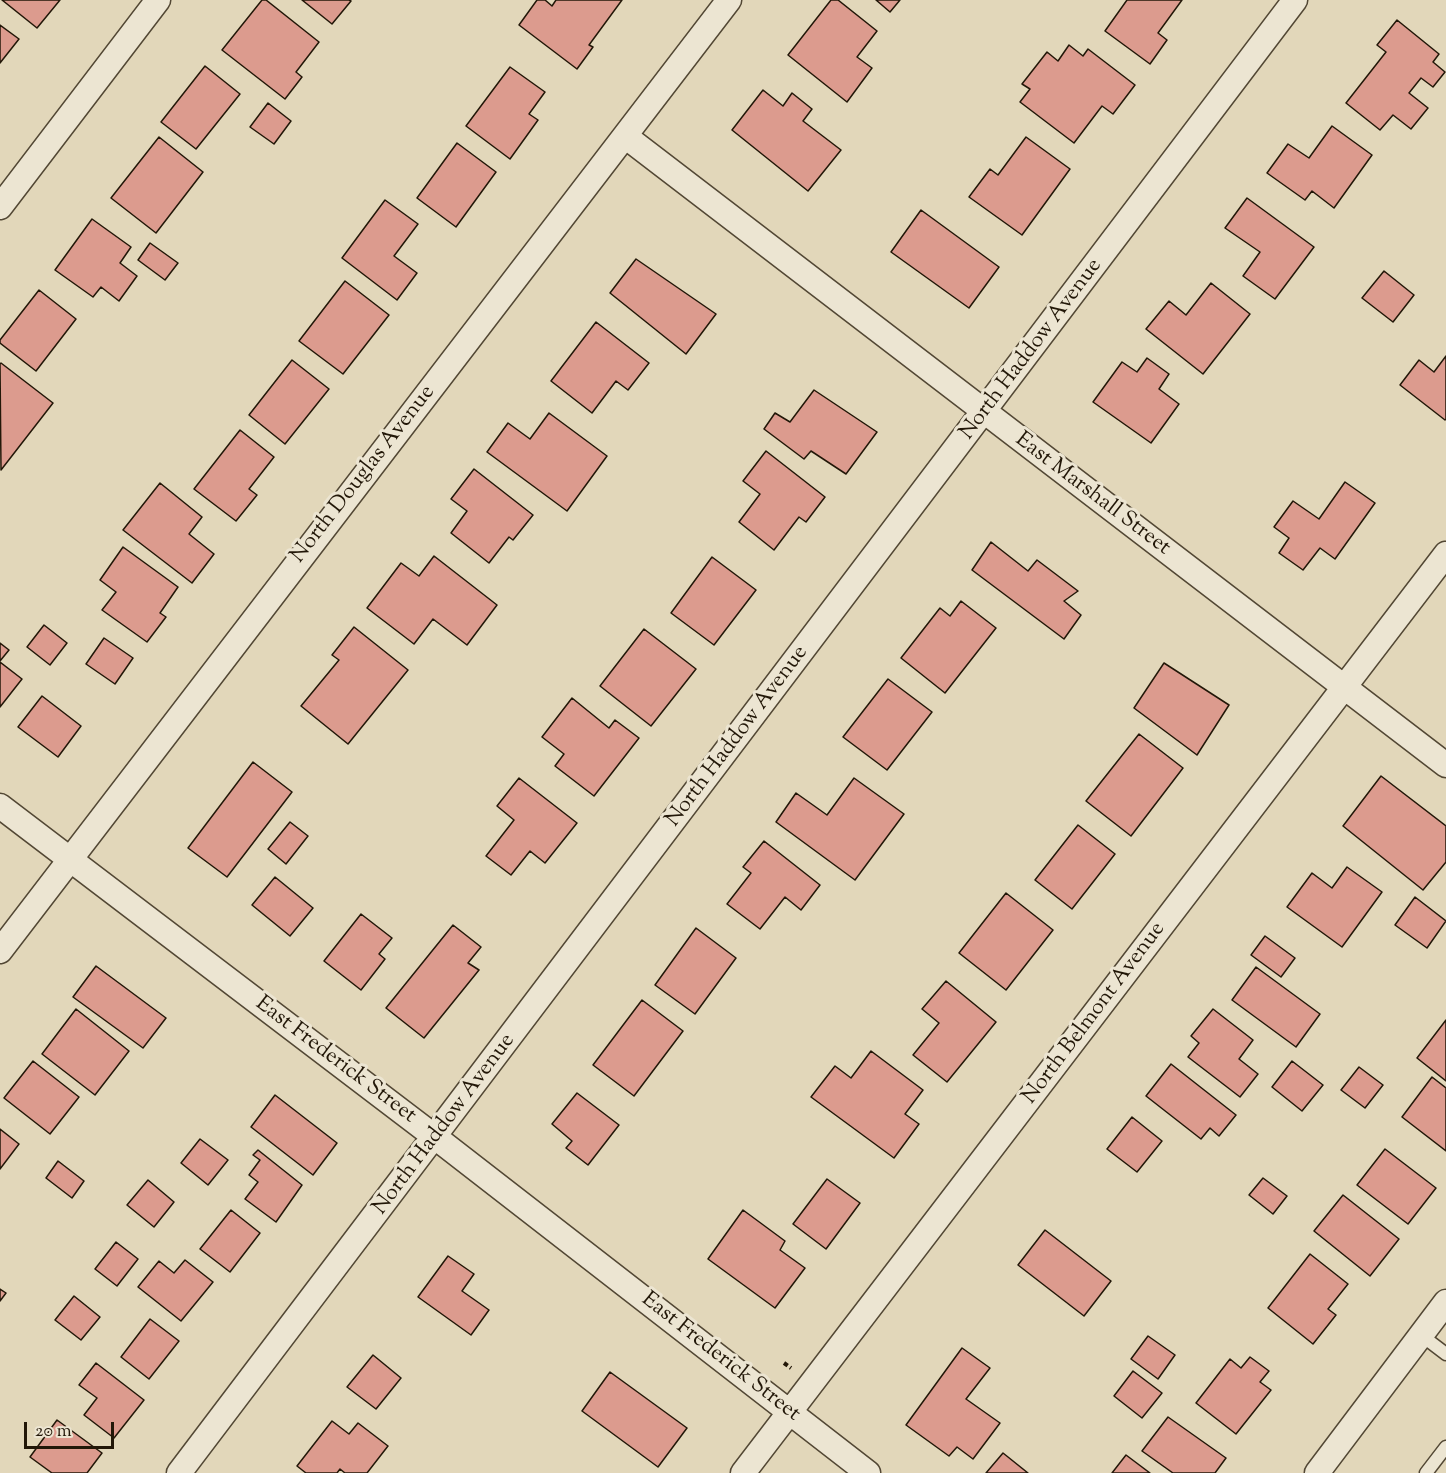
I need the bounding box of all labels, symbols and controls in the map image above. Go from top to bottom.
street label: North Haddow Avenue [955,254,1109,446]
street label: North Douglas Avenue [286,381,442,569]
street label: East Marshall Street [1009,428,1175,562]
street label: North Haddow Avenue [661,641,815,833]
street label: North Belmont Avenue [1018,918,1172,1110]
street label: East Frederick Street [249,992,421,1130]
street label: North Haddow Avenue [368,1029,522,1221]
street label: East Frederick Street [635,1288,805,1428]
scale bar [27,1410,117,1448]
text: 20 m [35,1419,72,1445]

